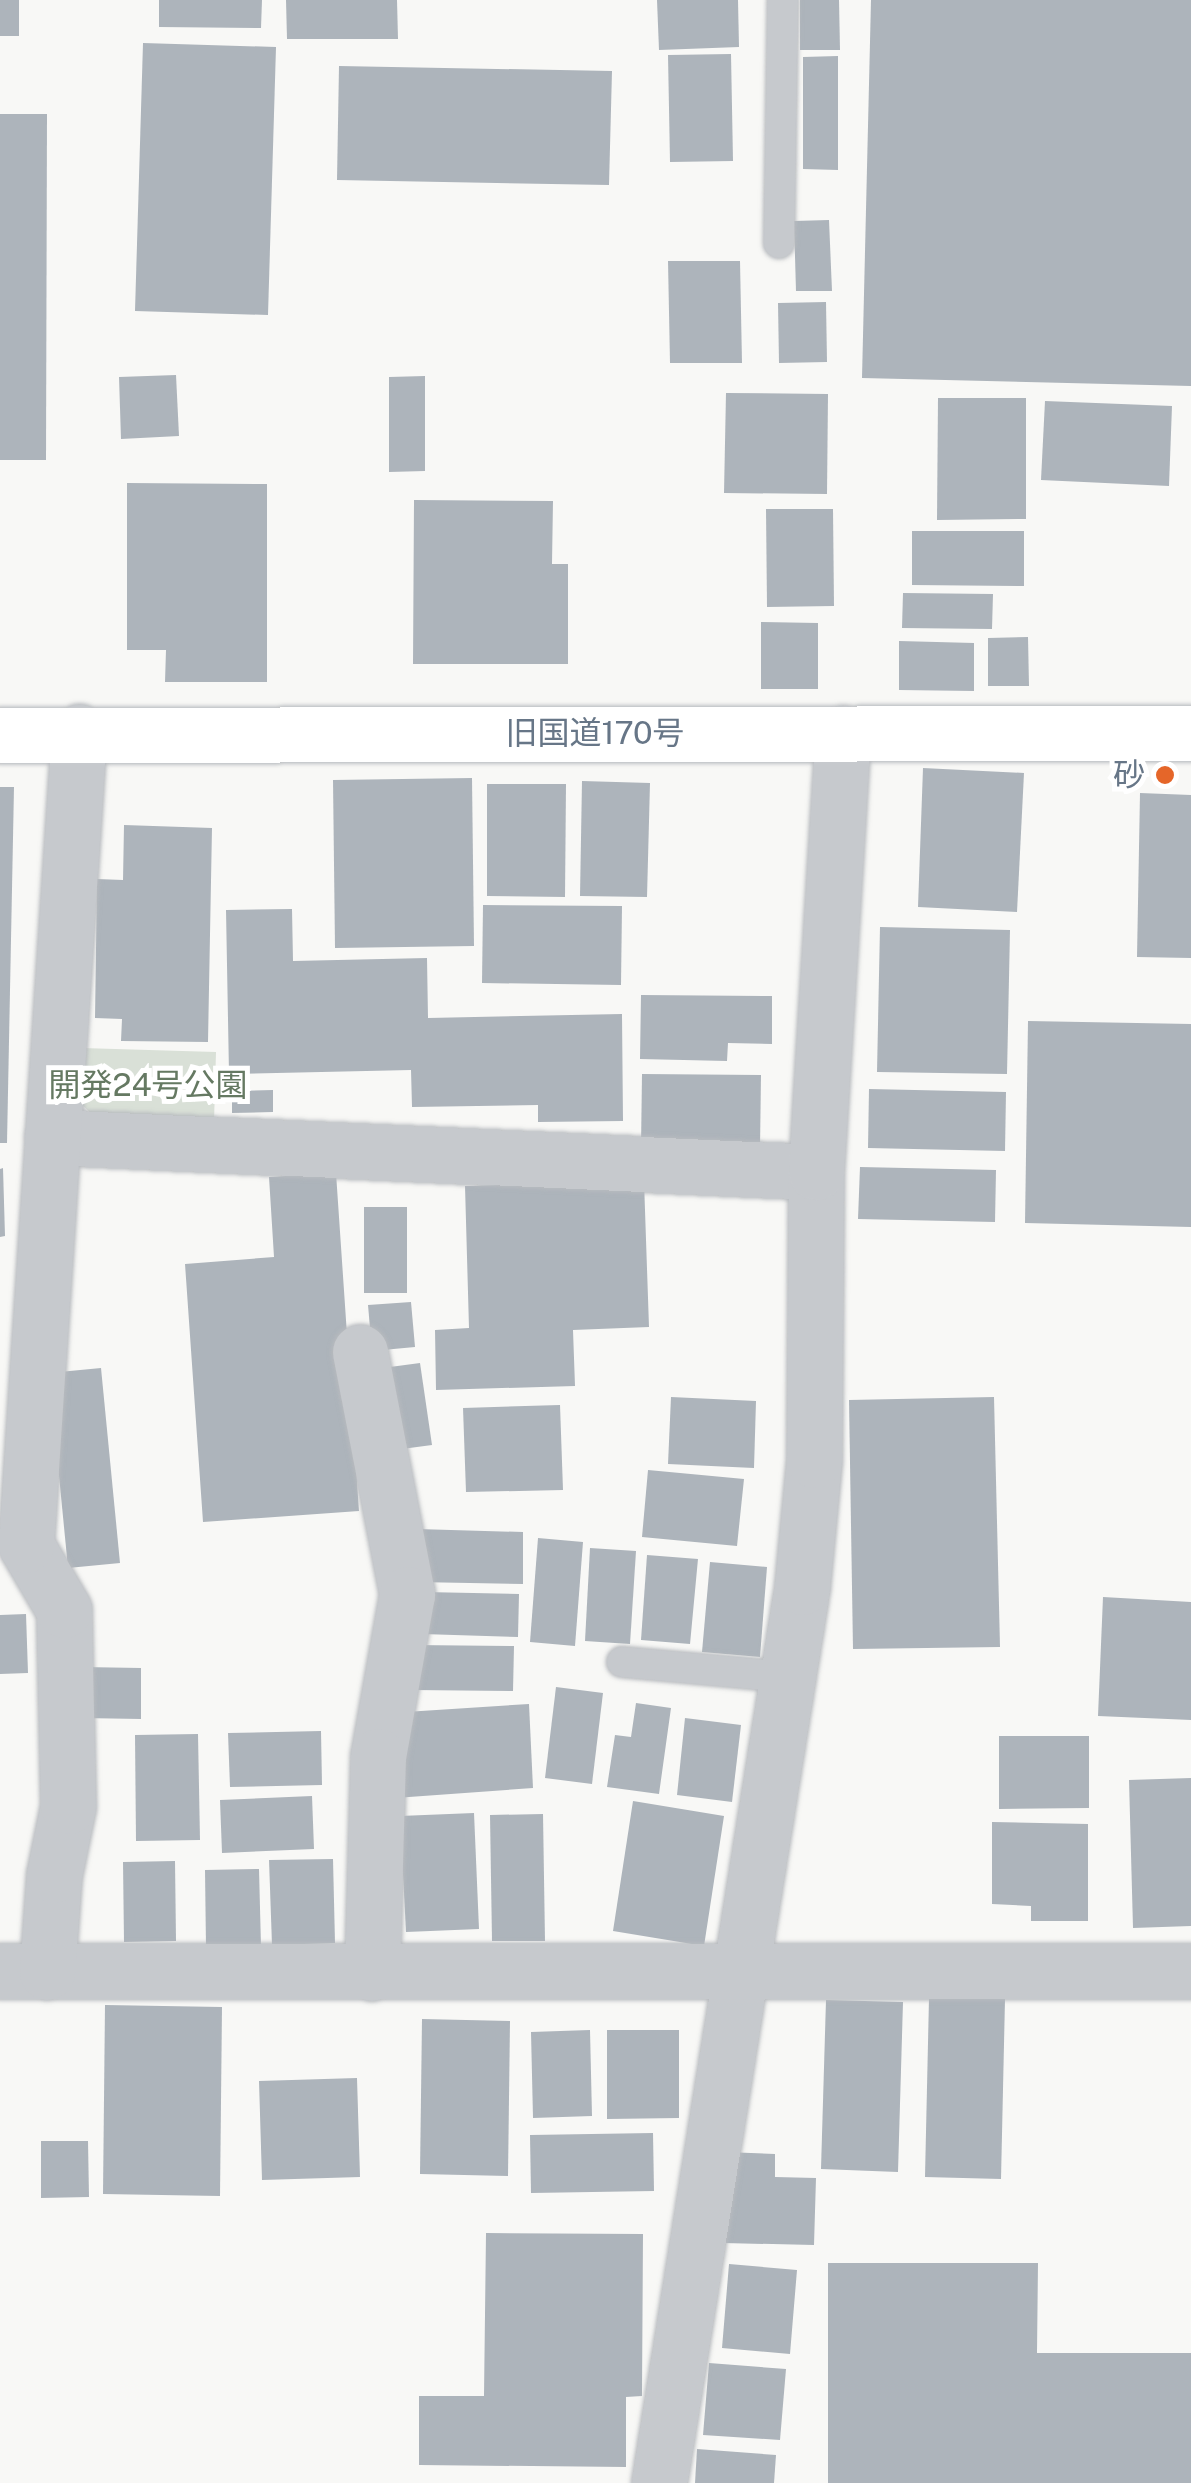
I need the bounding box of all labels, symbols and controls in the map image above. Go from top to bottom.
street label: 旧国道170号 [505,714,685,752]
place label: 砂 [1113,756,1145,794]
marker: 砂 [1154,764,1176,786]
park label: 開発24号公園 [48,1066,248,1104]

